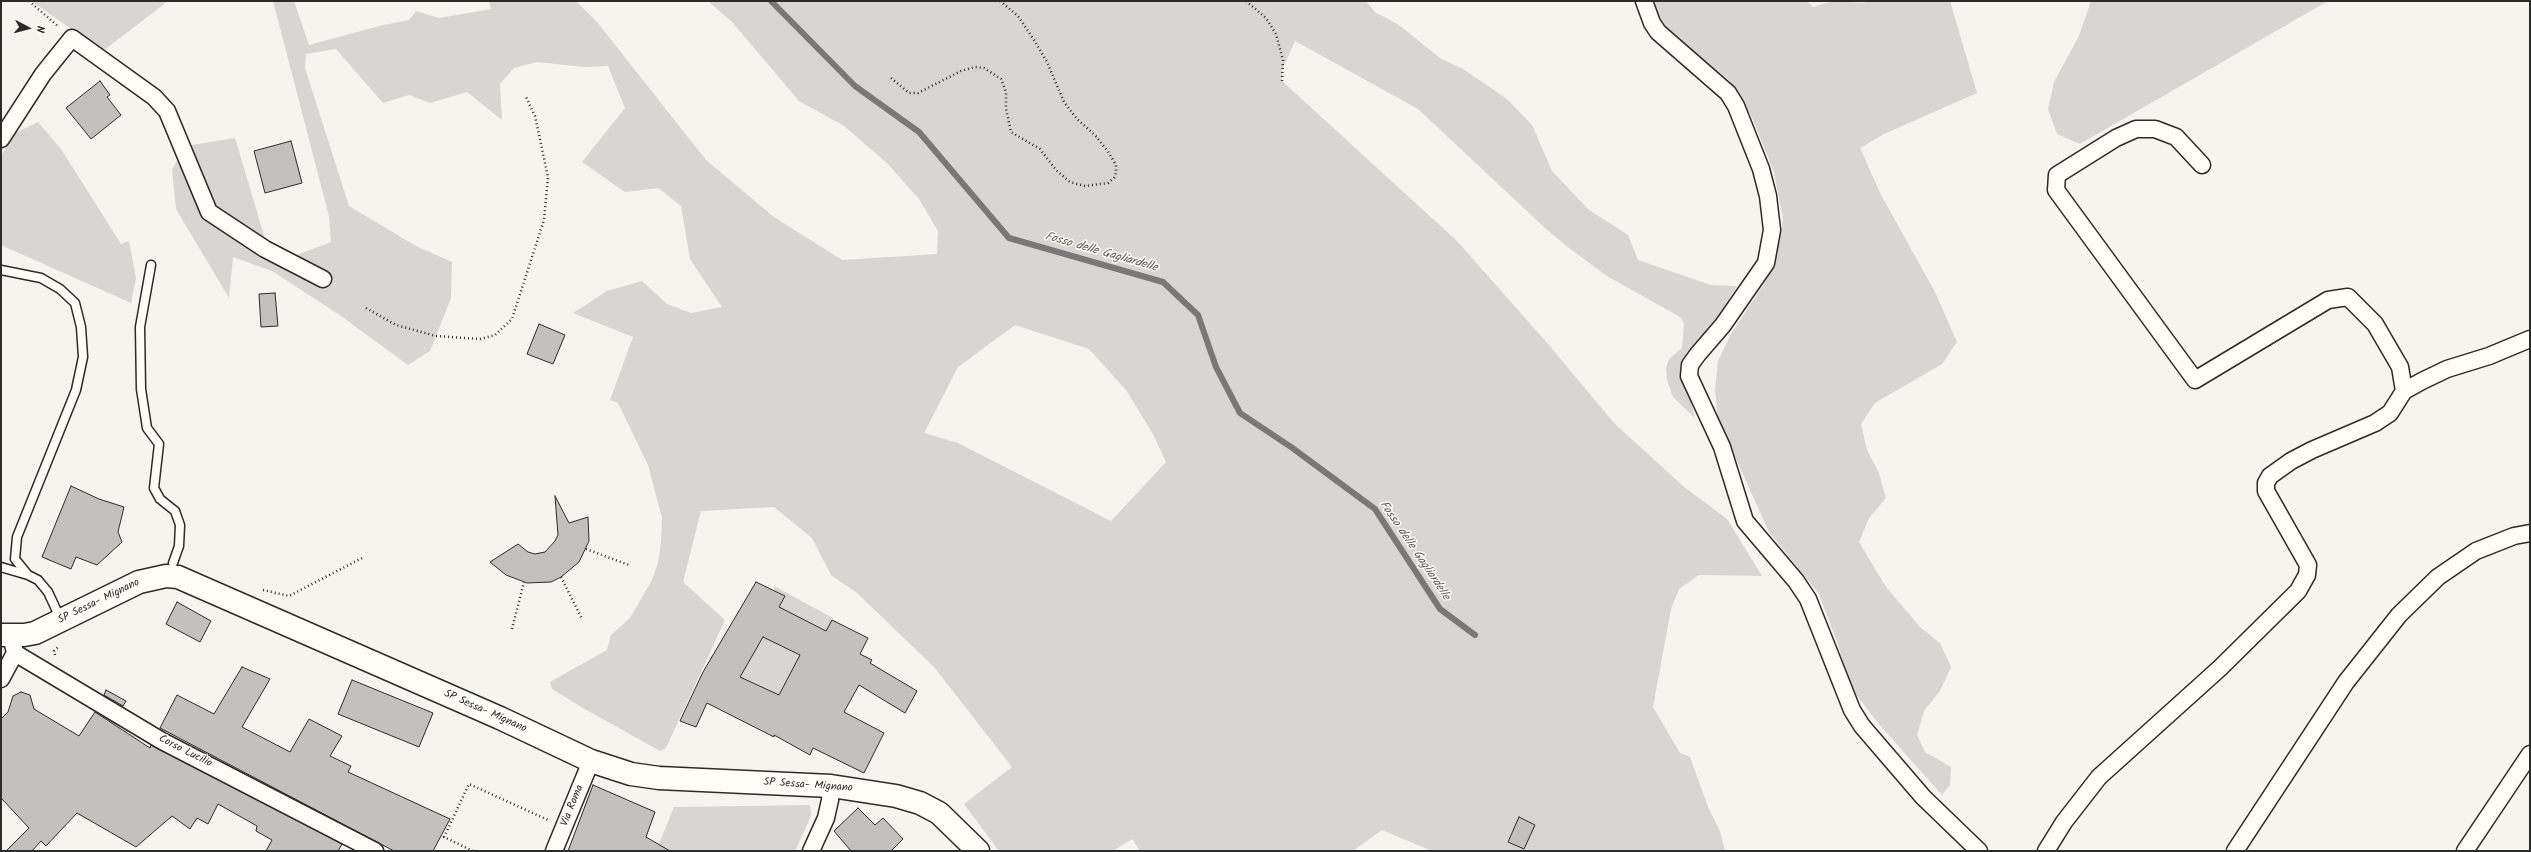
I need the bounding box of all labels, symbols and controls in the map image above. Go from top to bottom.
north arrow [8,8,48,48]
text: N [31,25,49,34]
water label: Fosso delle Gagliardelle [1043,230,1159,276]
water label: Fosso delle Gagliardelle [1375,499,1453,603]
street label: SP Sessa- Mignano [56,576,142,628]
street label: SP Sessa- Mignano [441,688,529,736]
street label: Corso Lucilio [156,733,214,771]
street label: SP Sessa- Mignano [763,776,853,796]
street label: Via Roma [559,783,587,829]

